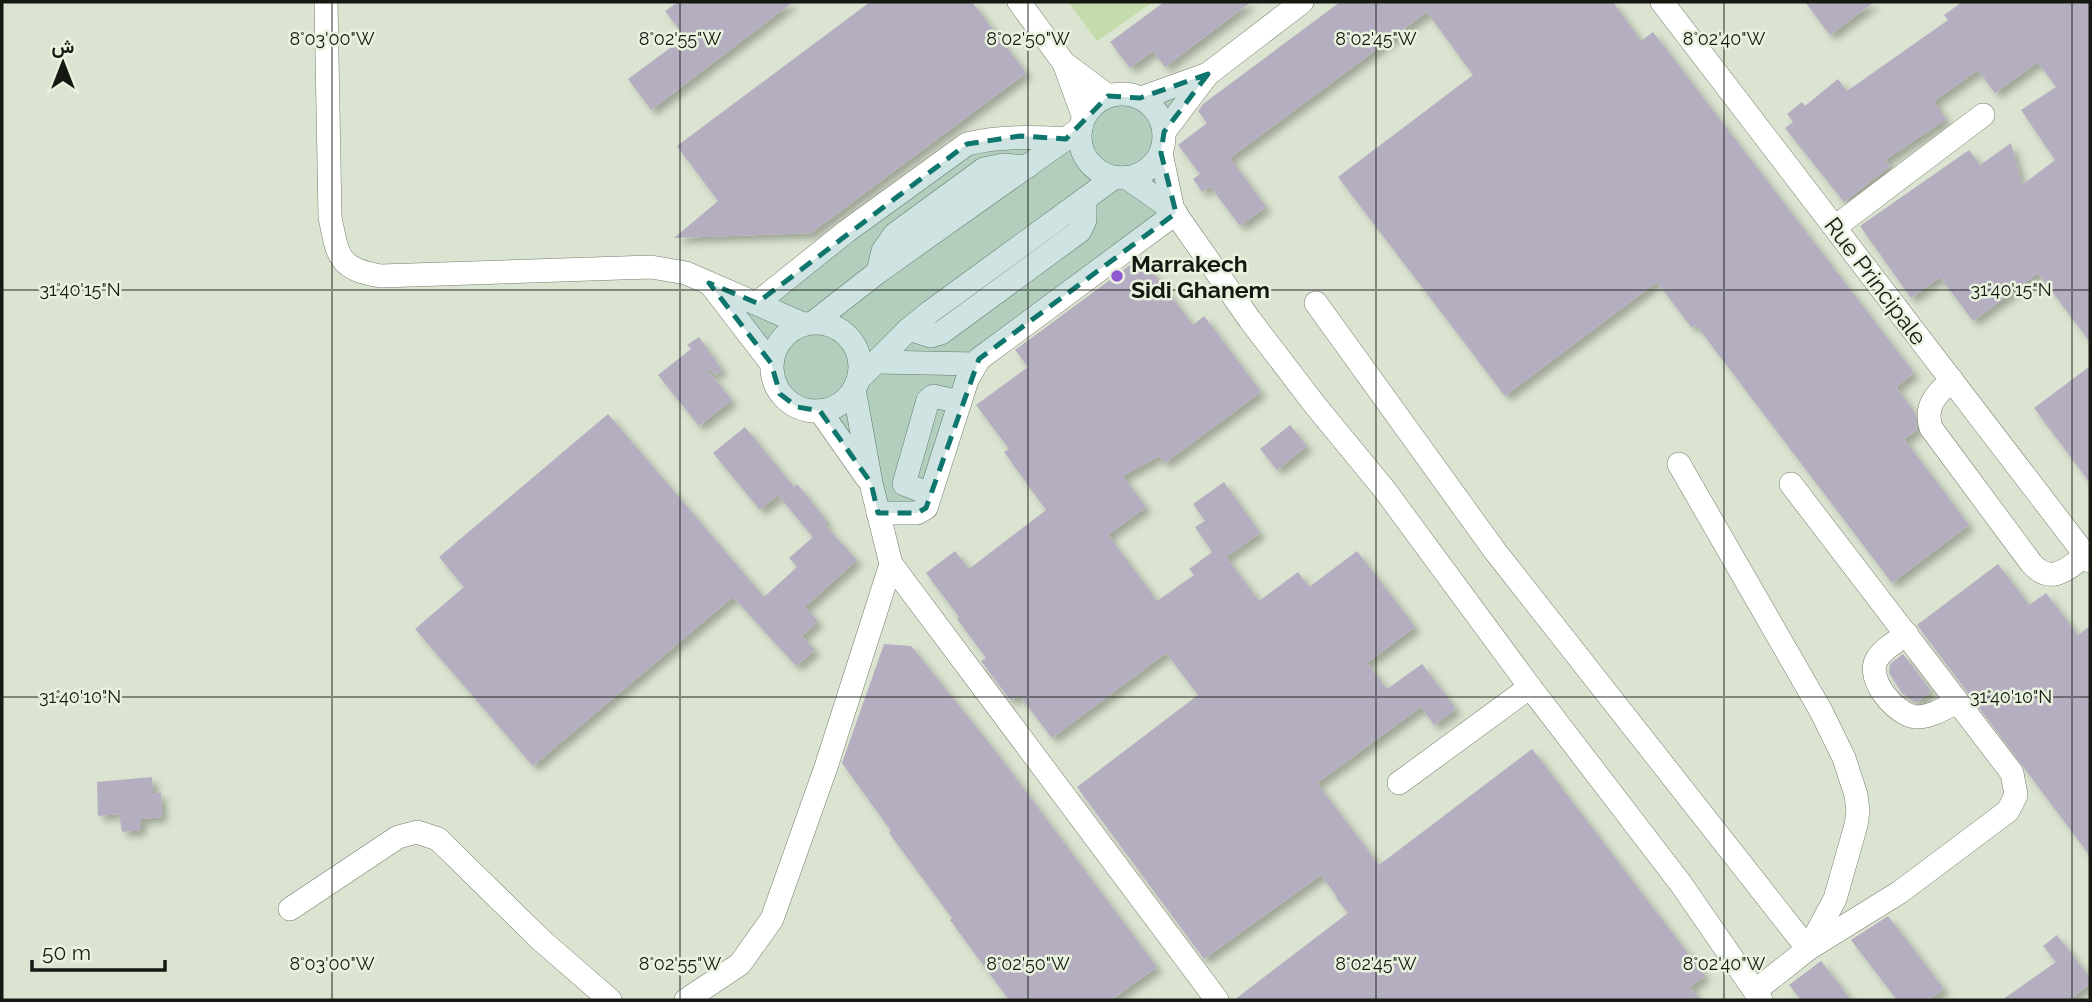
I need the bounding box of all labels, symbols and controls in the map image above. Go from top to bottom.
north arrow [28,28,98,98]
text: 8°03'00"W [289,28,375,49]
text: 8°02'55"W [639,28,721,49]
text: 8°02'50"W [986,28,1070,49]
text: 8°02'45"W [1335,28,1417,49]
text: 8°02'40"W [1683,28,1765,49]
text: ش [52,35,75,58]
street label: Rue Principale [1819,212,1933,350]
place label: Marrakech Sidi Ghanem [1131,250,1270,303]
marker: Marrakech Sidi Ghanem [1109,268,1125,284]
text: 31°40'15"N [39,279,121,300]
text: 31°40'15"N [1970,279,2052,300]
text: 31°40'10"N [39,686,121,707]
text: 31°40'10"N [1970,686,2052,707]
scale bar [32,928,164,972]
text: 50 m [42,940,91,965]
text: 8°03'00"W [289,953,375,974]
text: 8°02'55"W [639,953,721,974]
text: 8°02'50"W [986,953,1070,974]
text: 8°02'45"W [1335,953,1417,974]
text: 8°02'40"W [1683,953,1765,974]

